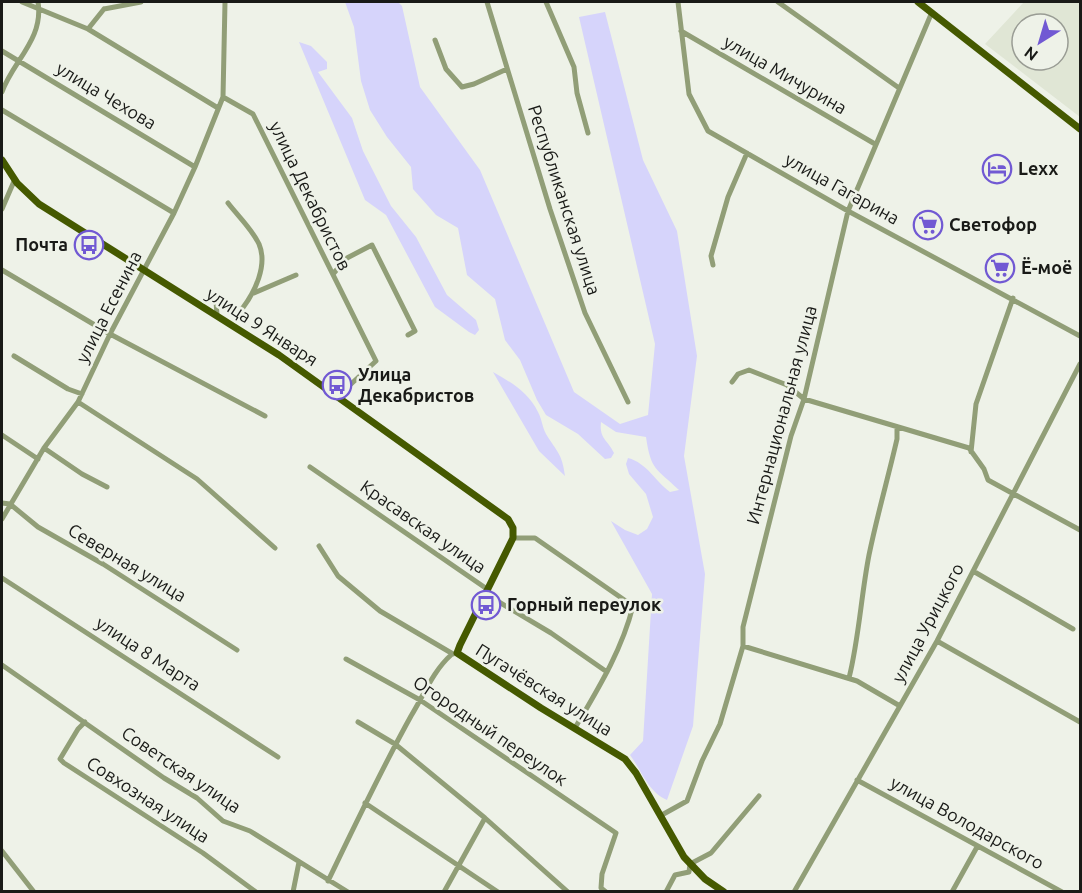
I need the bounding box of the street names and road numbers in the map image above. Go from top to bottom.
street label: улица Мичурина [720,31,851,117]
street label: улица Чехова [53,57,160,133]
street label: Республиканская улица [525,102,605,297]
street label: улица Декабристов [266,118,356,273]
street label: улица Гагарина [782,148,903,228]
street label: улица Есенина [71,247,145,366]
street label: улица 9 Января [203,283,322,370]
street label: Интернациональная улица [742,303,820,526]
street label: Красавская улица [357,475,490,577]
street label: Северная улица [65,519,190,605]
street label: улица Урицкого [887,559,967,686]
street label: улица 8 Марта [93,612,204,694]
street label: Пугачёвская улица [473,639,616,739]
street label: Огородный переулок [410,671,571,789]
street label: Советская улица [118,722,245,816]
street label: Совхозная улица [83,752,214,846]
street label: улица Володарского [887,772,1048,873]

